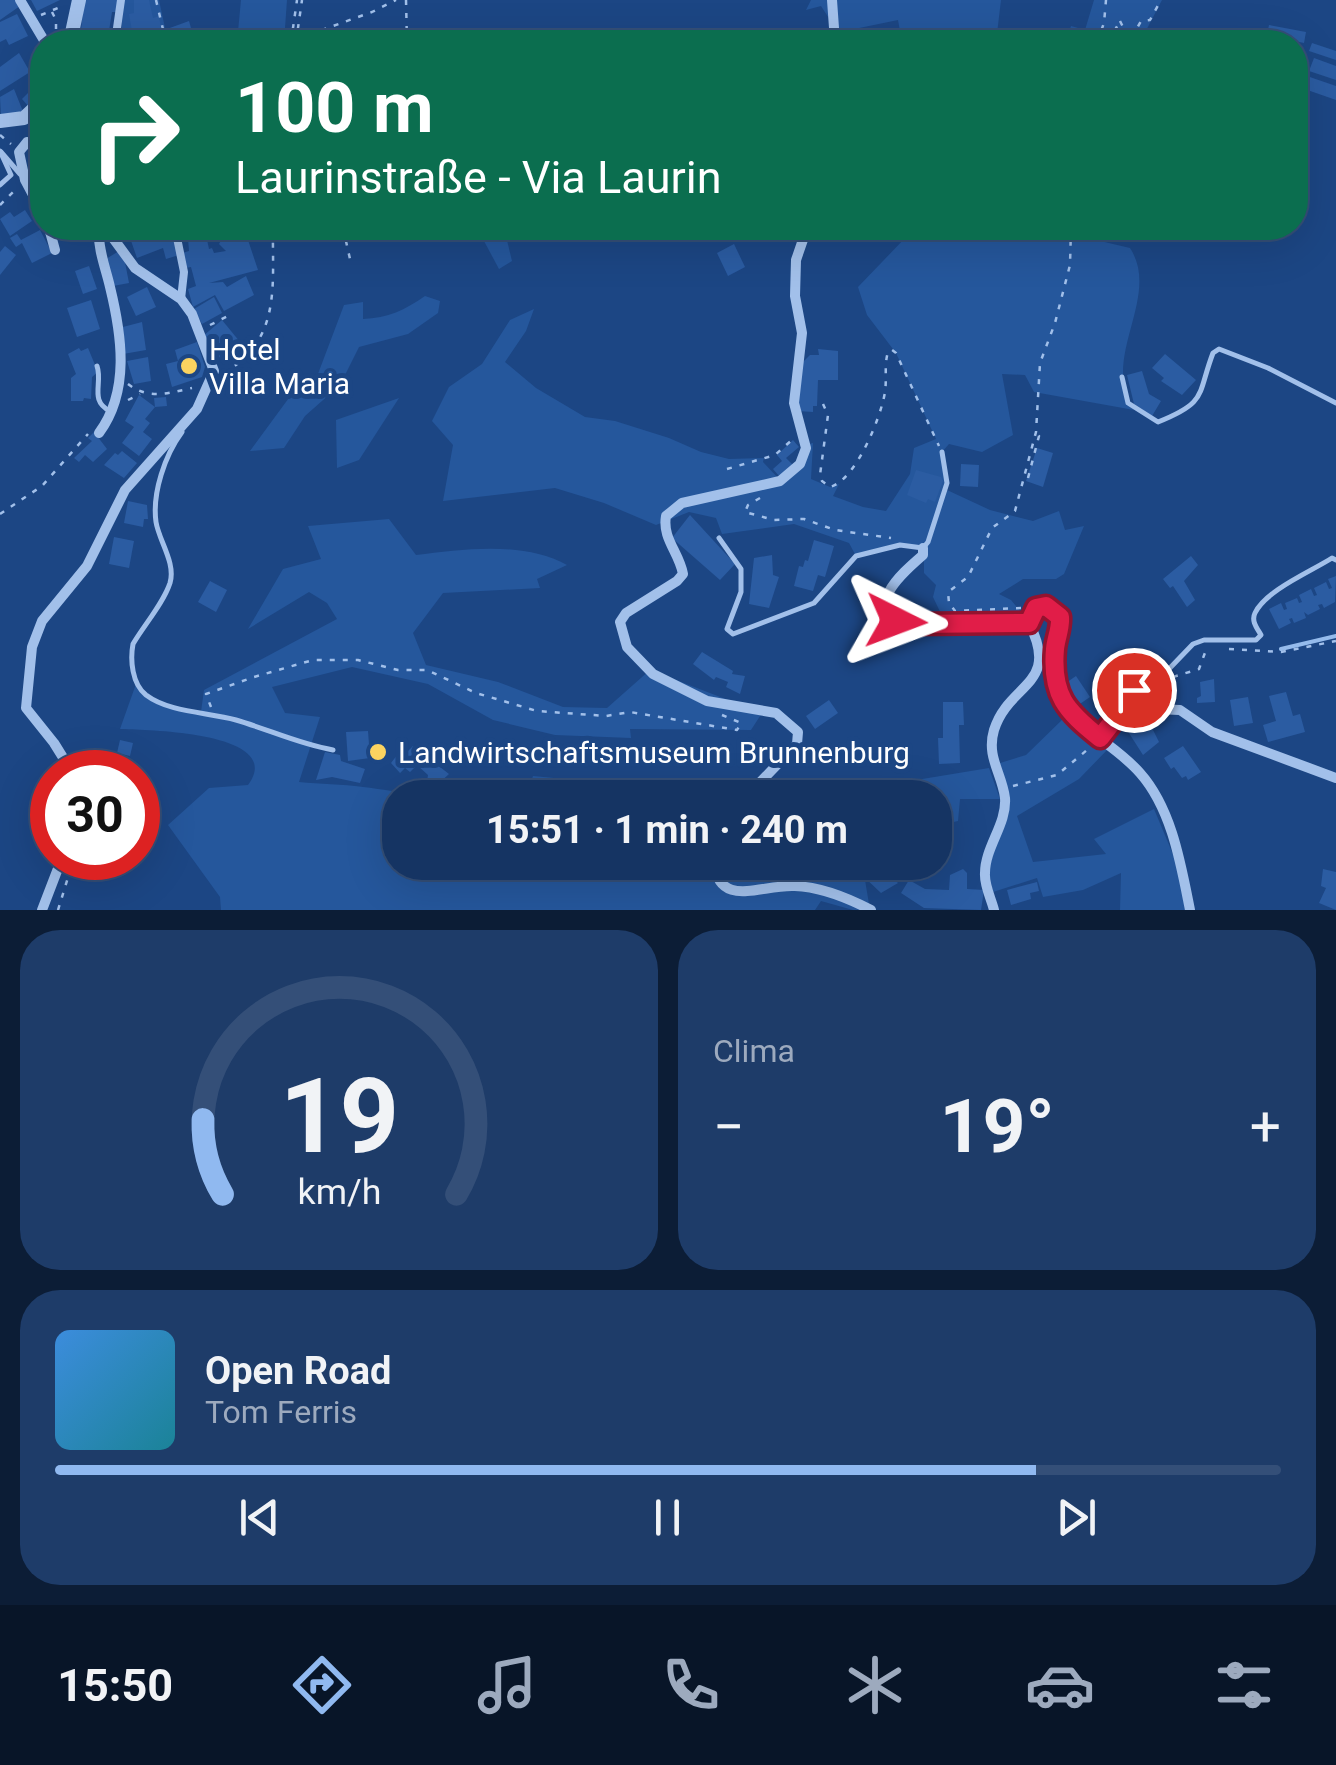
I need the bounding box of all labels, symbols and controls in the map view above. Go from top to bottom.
text: 100 m [235,67,434,149]
icon: right [70,70,200,200]
text: Laurinstraße - Via Laurin [235,151,722,204]
place label: Hotel Villa Maria [209,332,350,401]
marker: Hotel Villa Maria [178,355,200,377]
position arrow [844,569,948,673]
pin [1092,648,1177,733]
icon: arrive [1107,663,1162,718]
place label: Landwirtschaftsmuseum Brunnenburg [398,735,910,770]
marker: Landwirtschaftsmuseum Brunnenburg [367,741,389,763]
speed limit sign: 30 [30,750,160,880]
text: 15:51 · 1 min · 240 m [486,808,848,852]
text: Clima [713,1032,795,1070]
text: 19 [279,1056,399,1177]
text: 19° [939,1082,1055,1170]
text: − [713,1095,744,1159]
text: + [1250,1095,1281,1159]
text: km/h [297,1171,381,1213]
text: Open Road [205,1349,391,1393]
text: Tom Ferris [205,1393,357,1431]
icon: previous [232,1490,287,1545]
icon: pause [640,1490,695,1545]
icon: next [1049,1490,1104,1545]
icon: directions [287,1650,357,1720]
icon: music [472,1650,542,1720]
icon: phone [656,1650,726,1720]
icon: climate [840,1650,910,1720]
icon: car [1025,1650,1095,1720]
icon: filters [1209,1650,1279,1720]
text: 15:50 [57,1659,173,1712]

